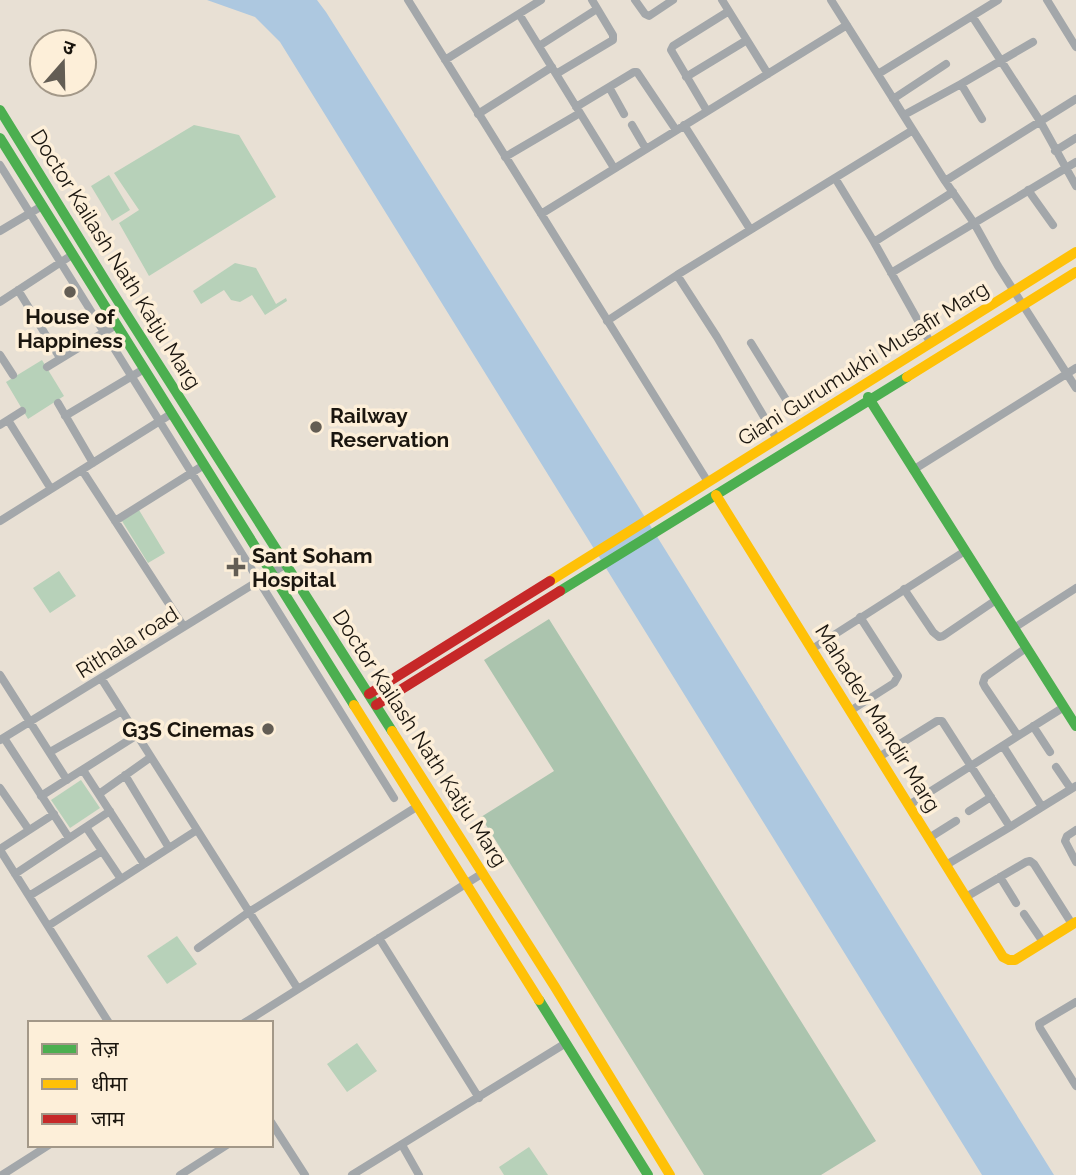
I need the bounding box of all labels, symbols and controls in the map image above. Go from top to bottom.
north arrow [28,28,98,98]
text: उ [60,35,79,60]
street label: Doctor Kailash Nath Katju Marg [26,125,206,393]
street label: Giani Gurumukhi Musafir Marg [733,275,993,451]
marker: House of Happiness [62,284,78,300]
place label: House of Happiness [17,304,123,353]
place label: Railway Reservation [330,403,449,452]
marker: Railway Reservation [308,419,324,435]
place label: Sant Soham Hospital [252,543,373,592]
marker: Sant Soham Hospital [226,557,246,577]
street label: Rithala road [71,601,183,683]
street label: Doctor Kailash Nath Katju Marg [327,605,513,871]
street label: Mahadev Mandir Marg [810,620,946,816]
place label: G3S Cinemas [122,717,254,742]
marker: G3S Cinemas [260,721,276,737]
legend [28,1021,273,1147]
text: तेज़ [91,1036,119,1061]
text: धीमा [91,1071,128,1096]
text: जाम [91,1106,125,1131]

